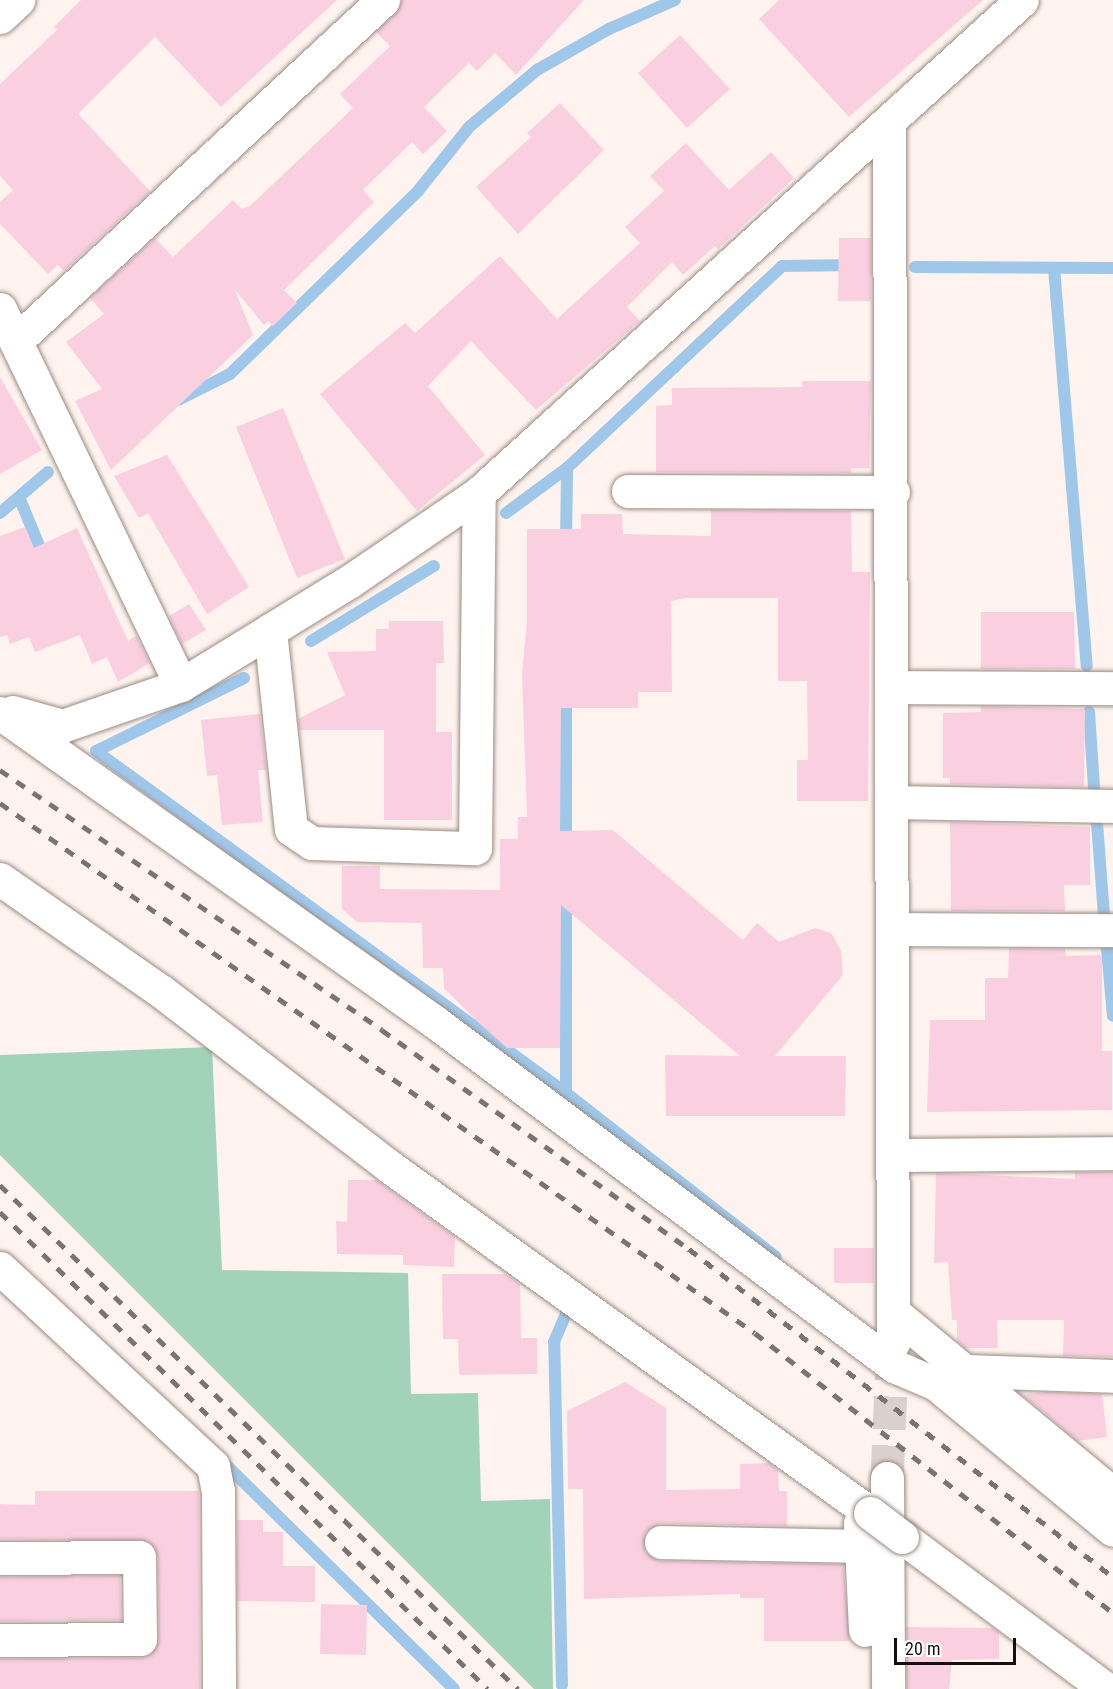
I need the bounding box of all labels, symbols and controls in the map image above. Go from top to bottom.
scale bar [897,1626,1018,1664]
text: 20 m [905,1638,940,1659]

